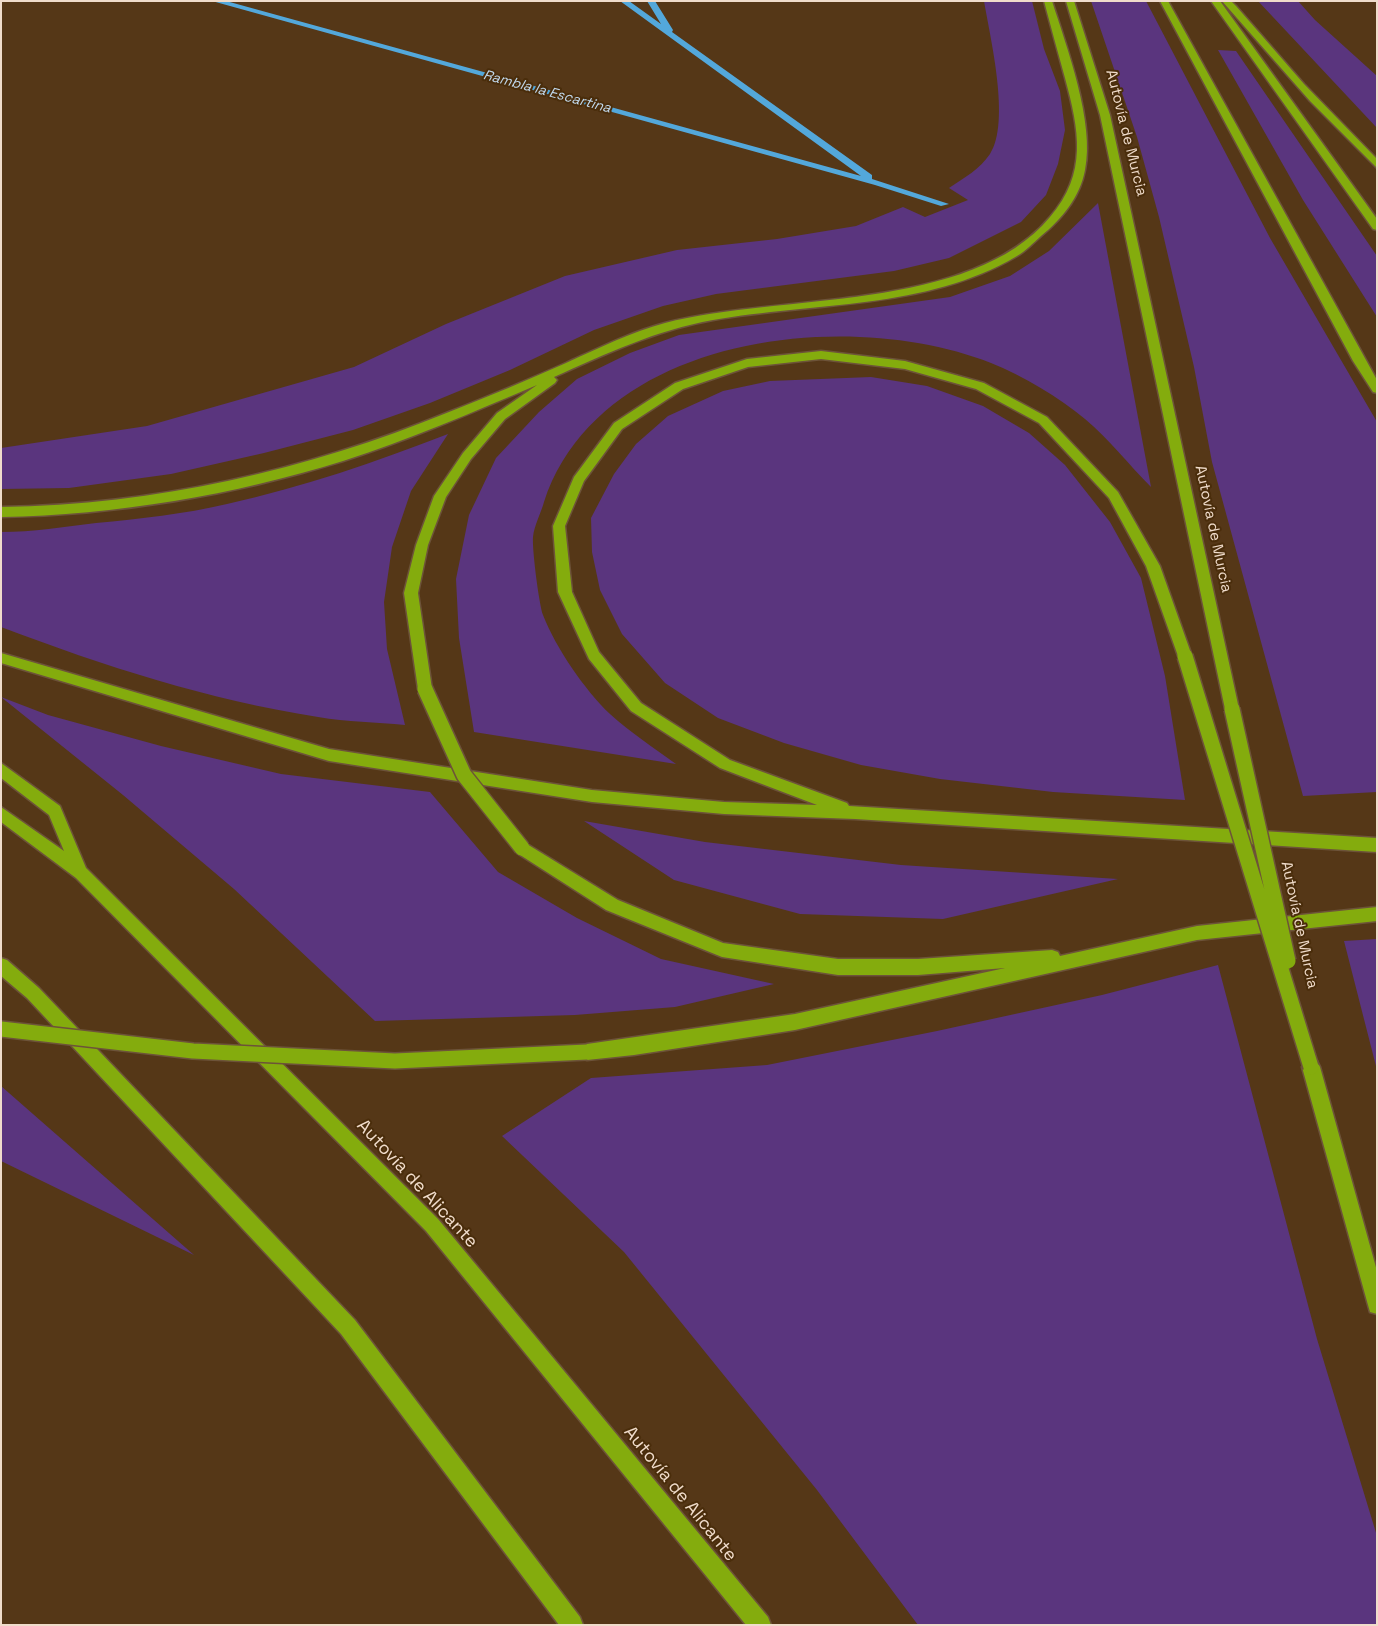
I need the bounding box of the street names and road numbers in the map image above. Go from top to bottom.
street label: Autovía de Murcia [1102,68,1150,198]
street label: Autovía de Murcia [1191,464,1235,594]
street label: Autovía de Murcia [1277,860,1321,990]
street label: Autovía de Alicante [352,1115,482,1253]
street label: Autovía de Alicante [619,1422,741,1566]

